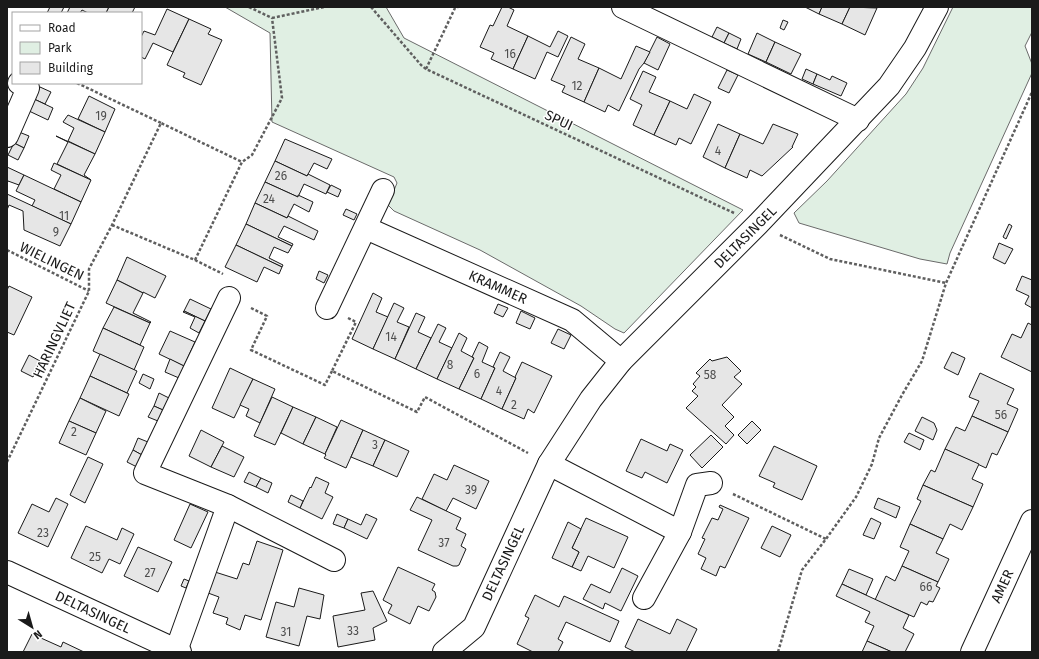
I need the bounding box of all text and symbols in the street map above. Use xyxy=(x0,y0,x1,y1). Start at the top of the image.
legend xyxy=(12,12,142,84)
text: Road xyxy=(48,21,76,35)
text: Park xyxy=(48,41,72,55)
house number: 16 xyxy=(504,47,516,61)
text: Building xyxy=(48,61,94,75)
house number: 12 xyxy=(571,79,583,93)
street label: SPUI xyxy=(542,107,576,134)
house number: 19 xyxy=(95,109,107,123)
house number: 4 xyxy=(715,144,722,158)
house number: 26 xyxy=(275,169,287,183)
house number: 24 xyxy=(263,192,276,206)
street label: DELTASINGEL xyxy=(711,203,780,272)
house number: 11 xyxy=(59,209,69,223)
house number: 9 xyxy=(53,225,59,239)
street label: WIELINGEN xyxy=(17,239,87,284)
street label: KRAMMER xyxy=(466,267,530,308)
street label: HARINGVLIET xyxy=(29,299,80,381)
house number: 14 xyxy=(385,330,397,344)
house number: 8 xyxy=(447,358,454,372)
house number: 6 xyxy=(474,367,480,381)
house number: 58 xyxy=(704,368,717,382)
house number: 4 xyxy=(496,384,503,398)
house number: 2 xyxy=(511,398,517,412)
house number: 56 xyxy=(995,408,1007,422)
house number: 2 xyxy=(71,425,77,439)
house number: 3 xyxy=(372,438,378,452)
house number: 39 xyxy=(465,483,477,497)
street label: DELTASINGEL xyxy=(479,523,528,604)
house number: 23 xyxy=(37,526,49,540)
house number: 37 xyxy=(438,536,450,550)
house number: 25 xyxy=(89,550,101,564)
house number: 27 xyxy=(144,566,156,580)
street label: AMER xyxy=(987,566,1018,606)
house number: 66 xyxy=(920,580,932,594)
street label: DELTASINGEL xyxy=(52,588,133,637)
north arrow xyxy=(12,607,52,647)
house number: 33 xyxy=(347,624,359,638)
house number: 31 xyxy=(281,625,291,639)
text: N xyxy=(31,627,45,642)

